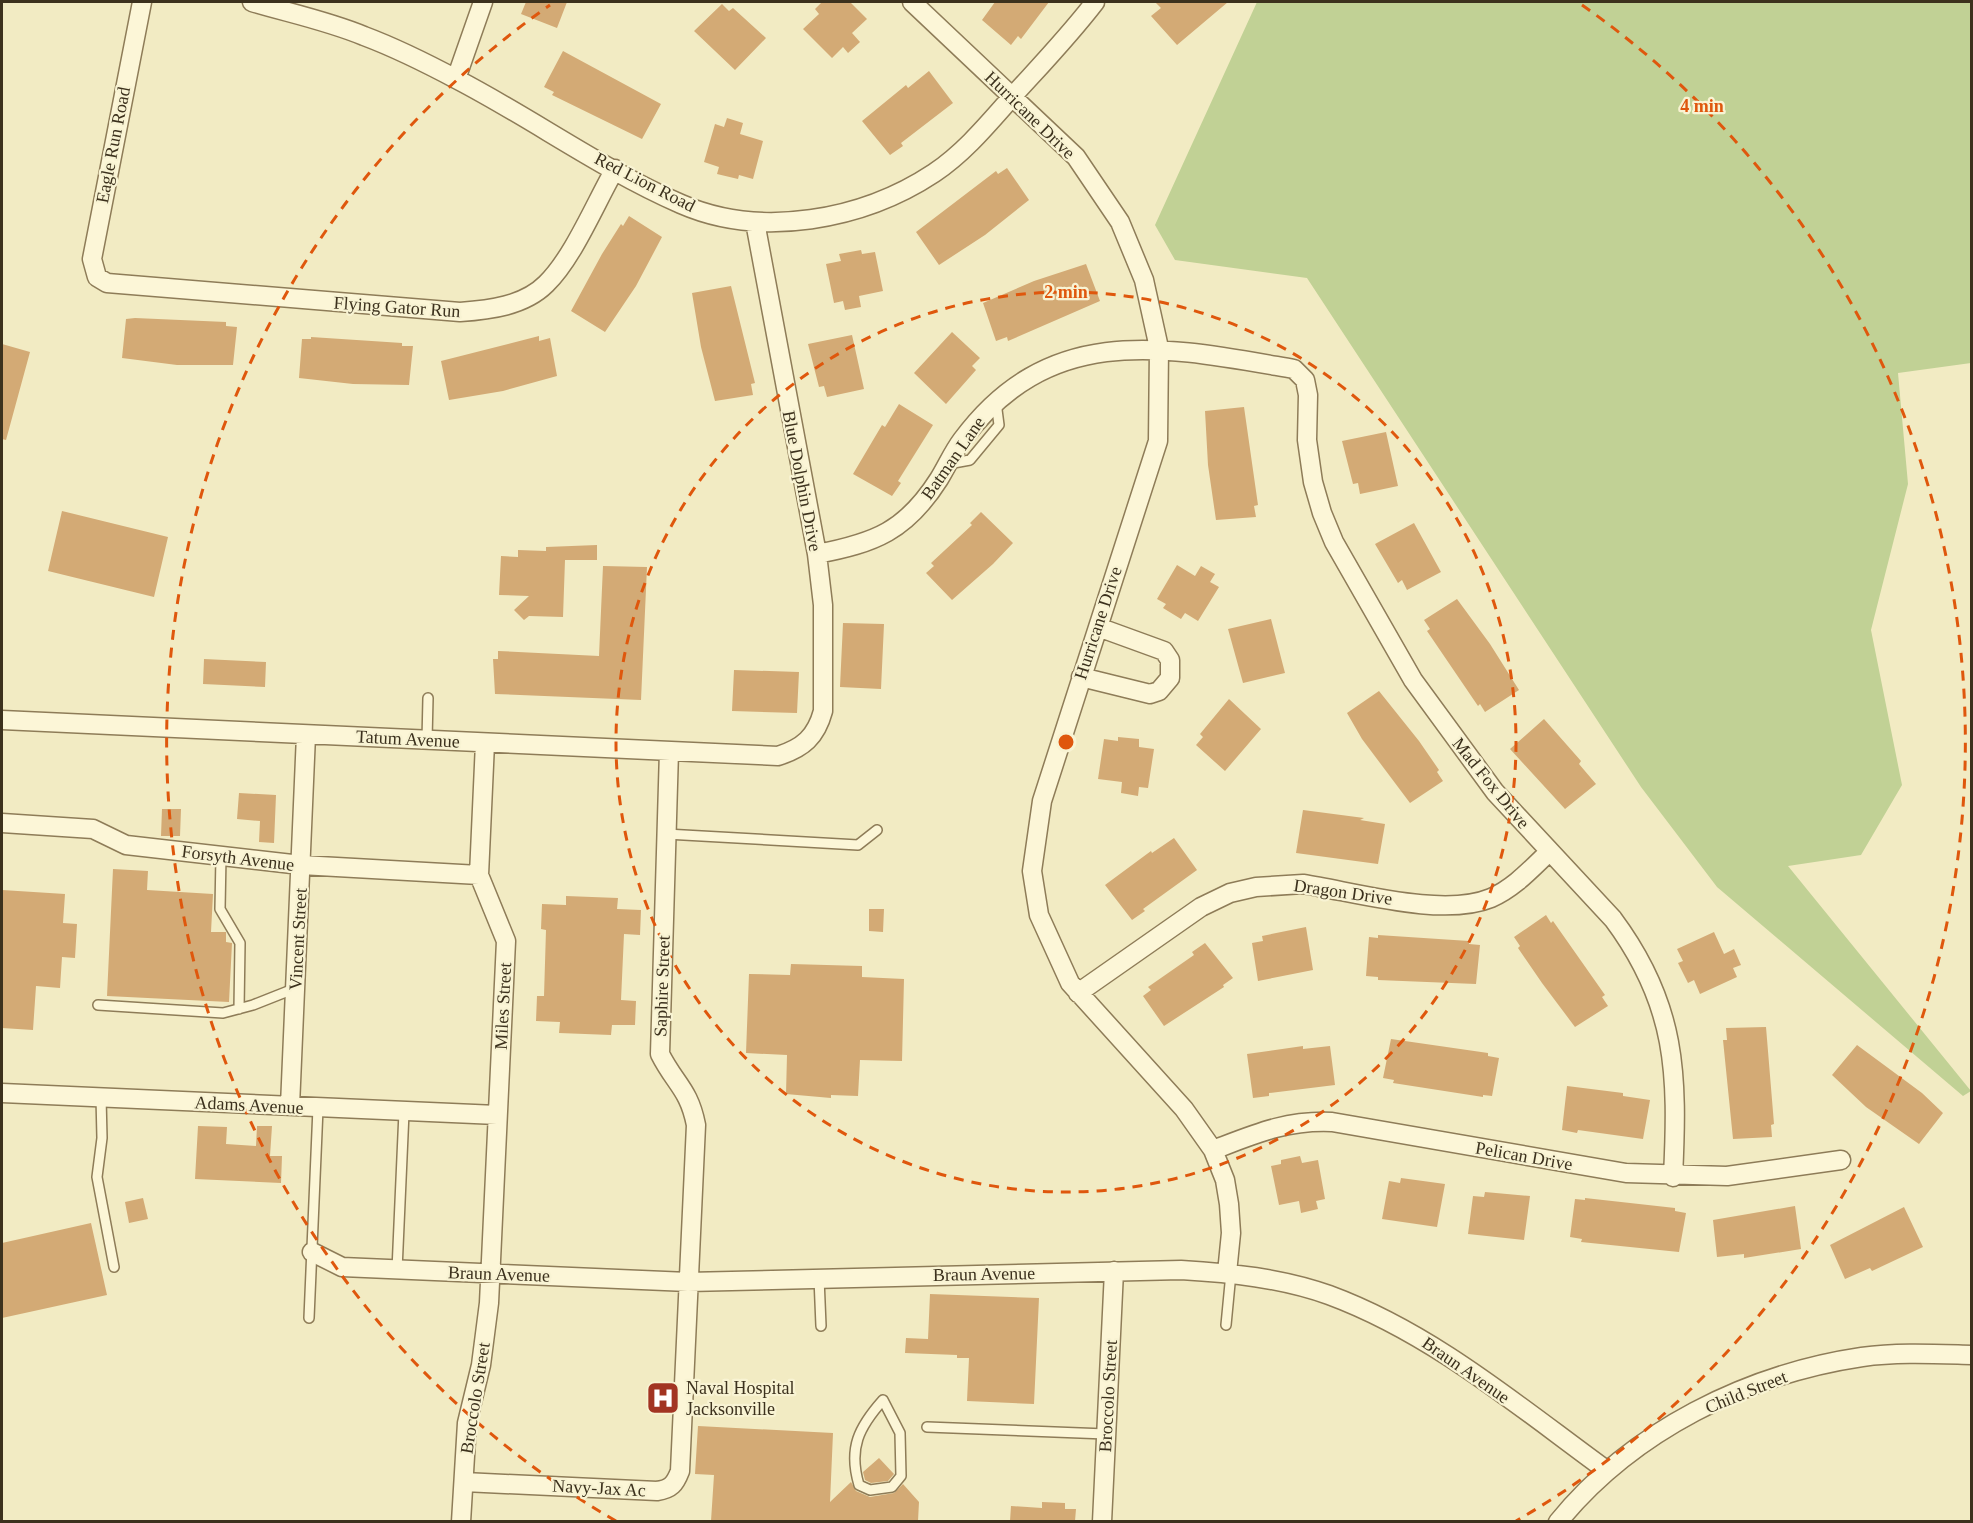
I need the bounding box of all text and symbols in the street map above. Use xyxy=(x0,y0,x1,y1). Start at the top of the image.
street label: Hurricane Drive xyxy=(981,67,1079,163)
street label: Eagle Run Road xyxy=(92,85,134,205)
text: 4 min xyxy=(1680,96,1724,116)
street label: Red Lion Road xyxy=(591,148,699,216)
text: 2 min xyxy=(1044,282,1088,302)
street label: Flying Gator Run xyxy=(333,293,461,321)
street label: Blue Dolphin Drive xyxy=(779,409,825,553)
street label: Batman Lane xyxy=(917,413,989,503)
street label: Hurricane Drive xyxy=(1070,564,1126,682)
street label: Tatum Avenue xyxy=(356,726,460,752)
centre of rings xyxy=(1056,732,1076,752)
street label: Mad Fox Drive xyxy=(1448,734,1534,832)
street label: Forsyth Avenue xyxy=(181,841,295,875)
street label: Dragon Drive xyxy=(1292,875,1394,909)
street label: Vincent Street xyxy=(285,887,311,991)
street label: Saphire Street xyxy=(650,935,674,1037)
street label: Miles Street xyxy=(491,962,515,1050)
street label: Adams Avenue xyxy=(194,1092,304,1118)
street label: Pelican Drive xyxy=(1474,1138,1574,1174)
street label: Braun Avenue xyxy=(448,1262,550,1286)
street label: Braun Avenue xyxy=(933,1263,1035,1285)
street label: Braun Avenue xyxy=(1418,1333,1514,1407)
street label: Broccolo Street xyxy=(1095,1339,1121,1453)
street label: Broccolo Street xyxy=(456,1341,494,1455)
street label: Child Street xyxy=(1702,1367,1790,1417)
place label: Naval Hospital Jacksonville xyxy=(686,1378,794,1419)
hospital icon: Naval Hospital Jacksonville xyxy=(645,1380,681,1416)
street label: Navy-Jax Ac xyxy=(552,1476,646,1500)

